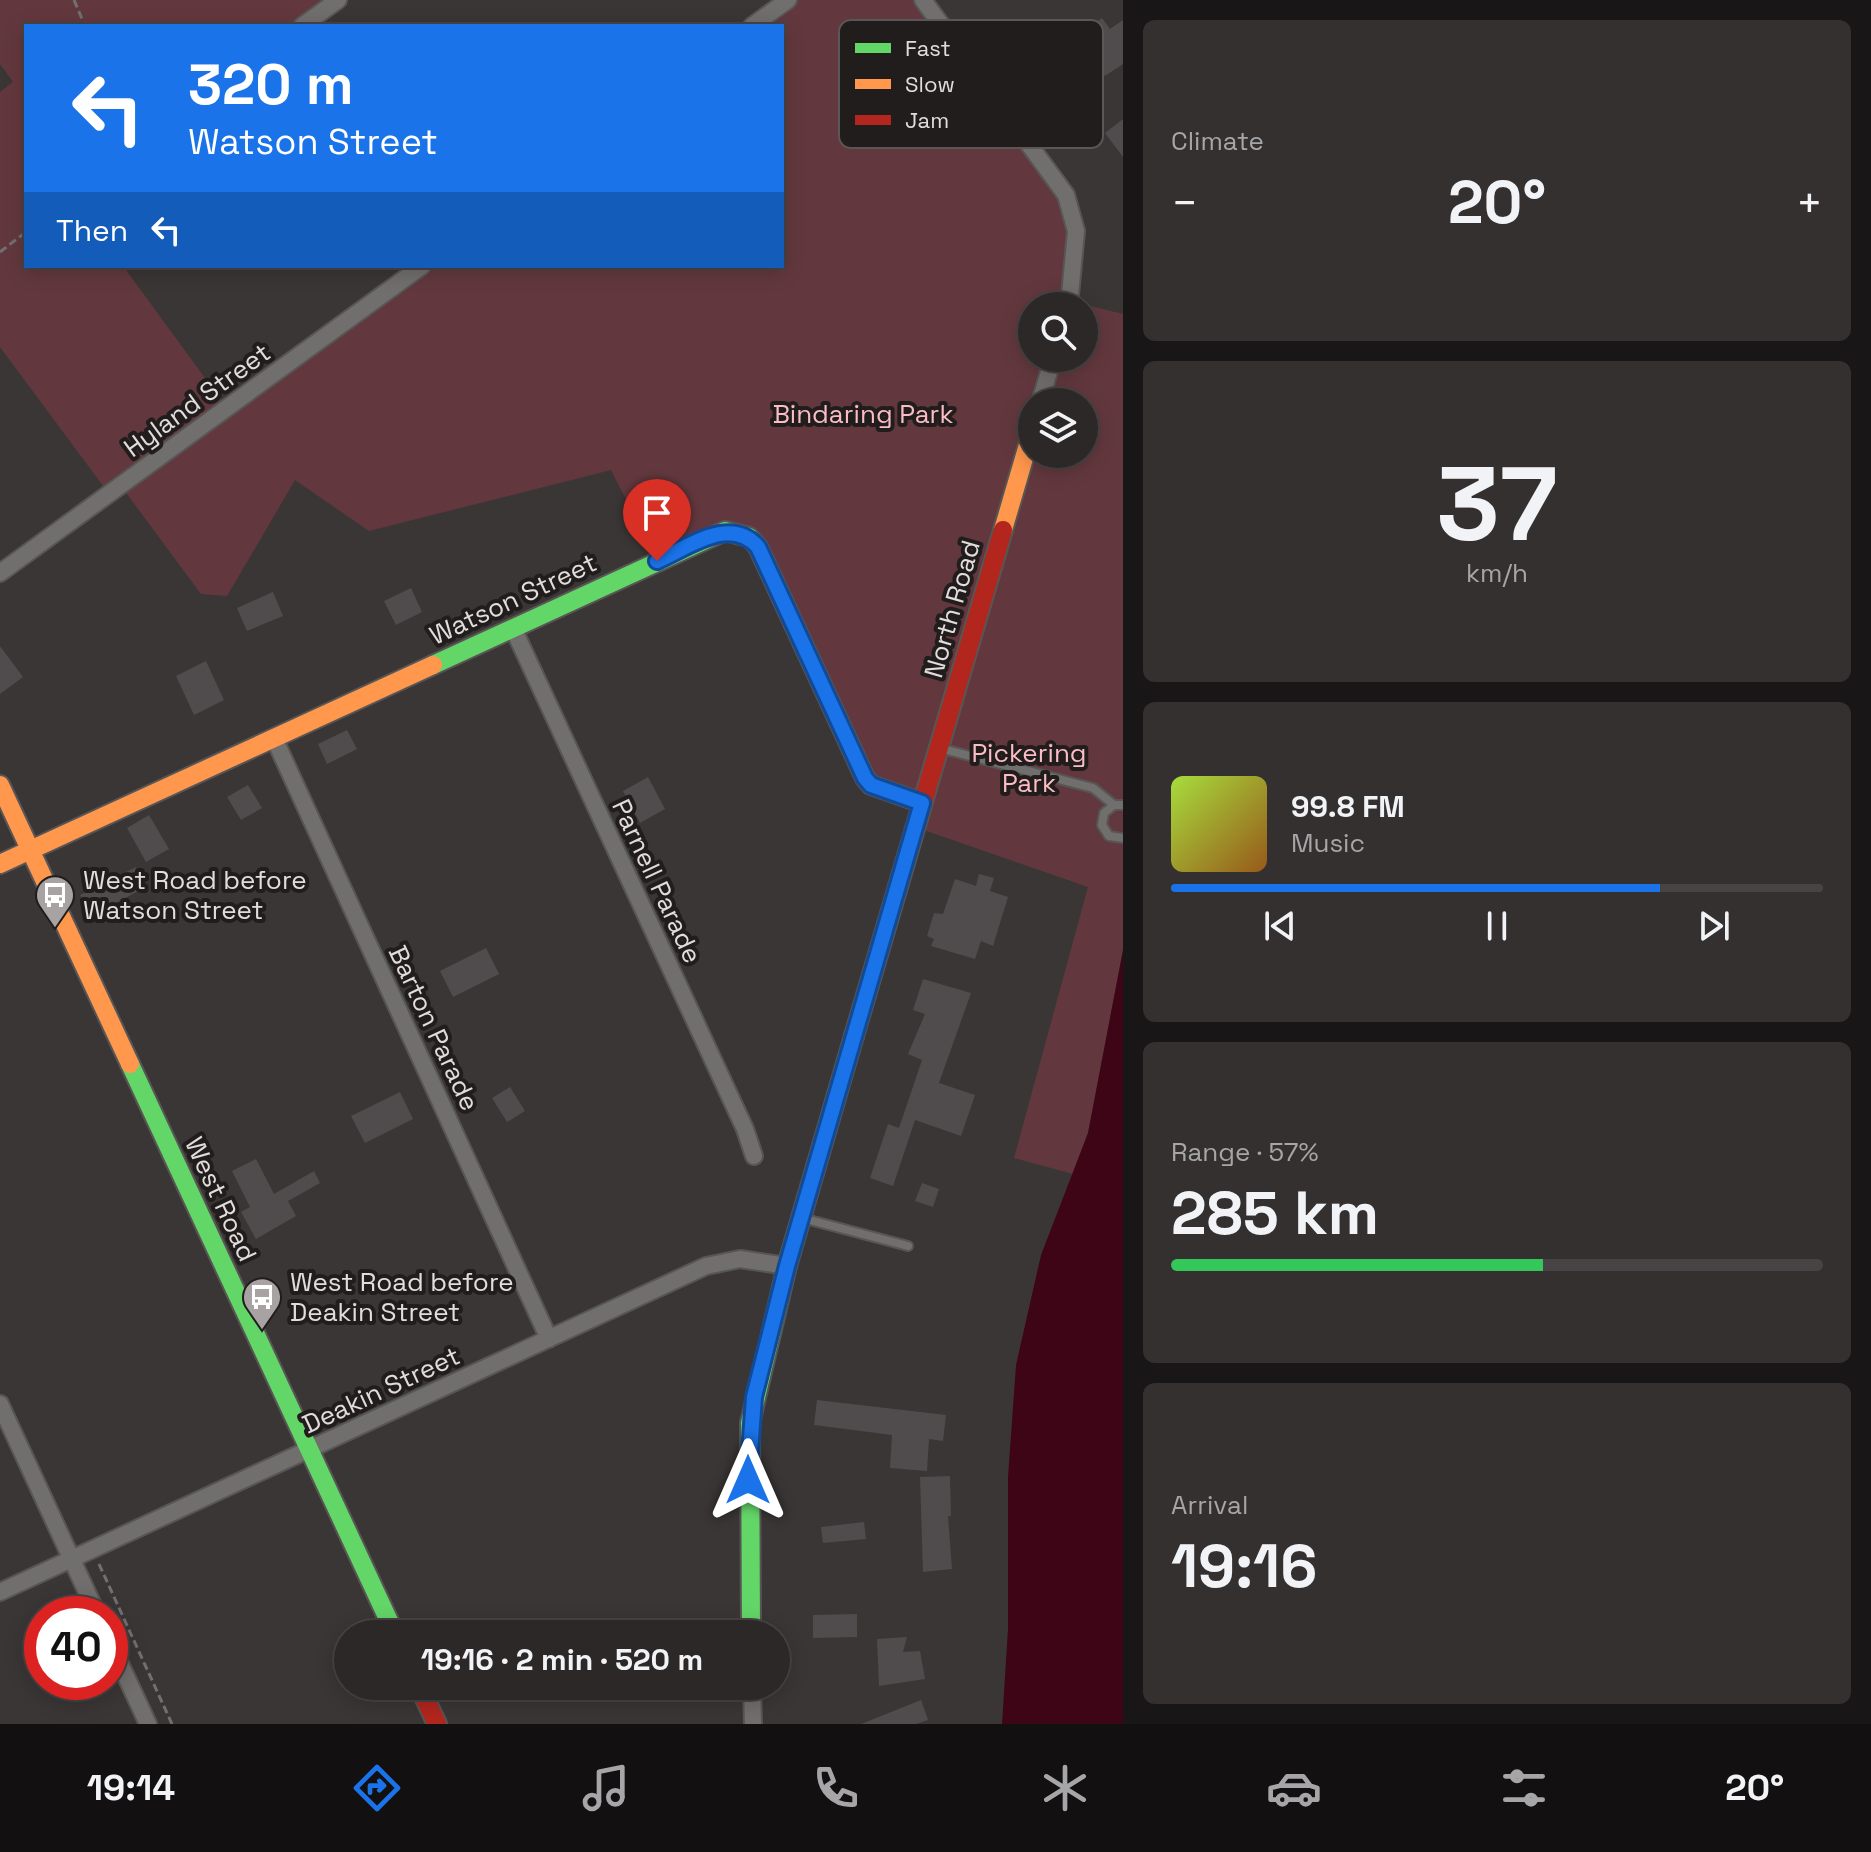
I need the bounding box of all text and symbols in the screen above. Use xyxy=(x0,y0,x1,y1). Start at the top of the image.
legend xyxy=(839,20,1103,148)
text: Fast xyxy=(905,34,951,62)
text: 320 m xyxy=(188,49,354,120)
icon: left xyxy=(56,56,160,160)
text: Slow xyxy=(905,70,955,98)
text: Jam xyxy=(905,106,949,134)
text: Watson Street xyxy=(188,119,438,165)
text: Climate xyxy=(1171,124,1264,158)
text: 20° xyxy=(1448,164,1546,241)
text: − xyxy=(1171,175,1198,231)
text: + xyxy=(1796,175,1823,231)
icon: left xyxy=(144,208,188,252)
text: Then xyxy=(56,211,128,250)
map controls xyxy=(1018,292,1098,468)
button: search xyxy=(1018,292,1098,372)
street label: Hyland Street xyxy=(117,335,277,465)
button: layers xyxy=(1018,388,1098,468)
park label: Bindaring Park xyxy=(773,397,953,431)
text: 37 xyxy=(1437,438,1557,570)
pin xyxy=(623,479,691,561)
icon: arrive xyxy=(635,491,679,535)
street label: North Road xyxy=(916,536,988,682)
street label: Watson Street xyxy=(424,545,602,653)
text: km/h xyxy=(1466,556,1528,590)
park label: Pickering Park xyxy=(971,736,1087,800)
text: 99.8 FM xyxy=(1291,787,1405,826)
street label: Parnell Parade xyxy=(604,794,710,968)
text: Music xyxy=(1291,826,1365,860)
place label: West Road before Watson Street xyxy=(83,863,307,927)
bus stop icon: West Road before Watson Street xyxy=(34,874,76,929)
icon: previous xyxy=(1258,904,1302,948)
icon: pause xyxy=(1475,904,1519,948)
icon: next xyxy=(1692,904,1736,948)
street label: Barton Parade xyxy=(381,940,487,1116)
street label: West Road xyxy=(177,1131,265,1267)
text: Range · 57% xyxy=(1171,1135,1319,1169)
text: 285 km xyxy=(1171,1175,1379,1252)
place label: West Road before Deakin Street xyxy=(290,1265,514,1329)
bus stop icon: West Road before Deakin Street xyxy=(241,1276,283,1331)
street label: Deakin Street xyxy=(297,1339,465,1441)
position arrow xyxy=(706,1438,790,1522)
text: Arrival xyxy=(1171,1488,1248,1522)
text: 19:16 xyxy=(1171,1528,1317,1605)
speed limit sign: 40 xyxy=(24,1596,128,1700)
text: 19:16 · 2 min · 520 m xyxy=(421,1640,703,1679)
icon: directions xyxy=(349,1760,405,1816)
icon: music xyxy=(578,1760,634,1816)
icon: phone xyxy=(808,1760,864,1816)
icon: climate xyxy=(1037,1760,1093,1816)
icon: car xyxy=(1266,1760,1322,1816)
icon: filters xyxy=(1496,1760,1552,1816)
text: 19:14 xyxy=(87,1765,175,1811)
text: 20° xyxy=(1725,1765,1784,1811)

